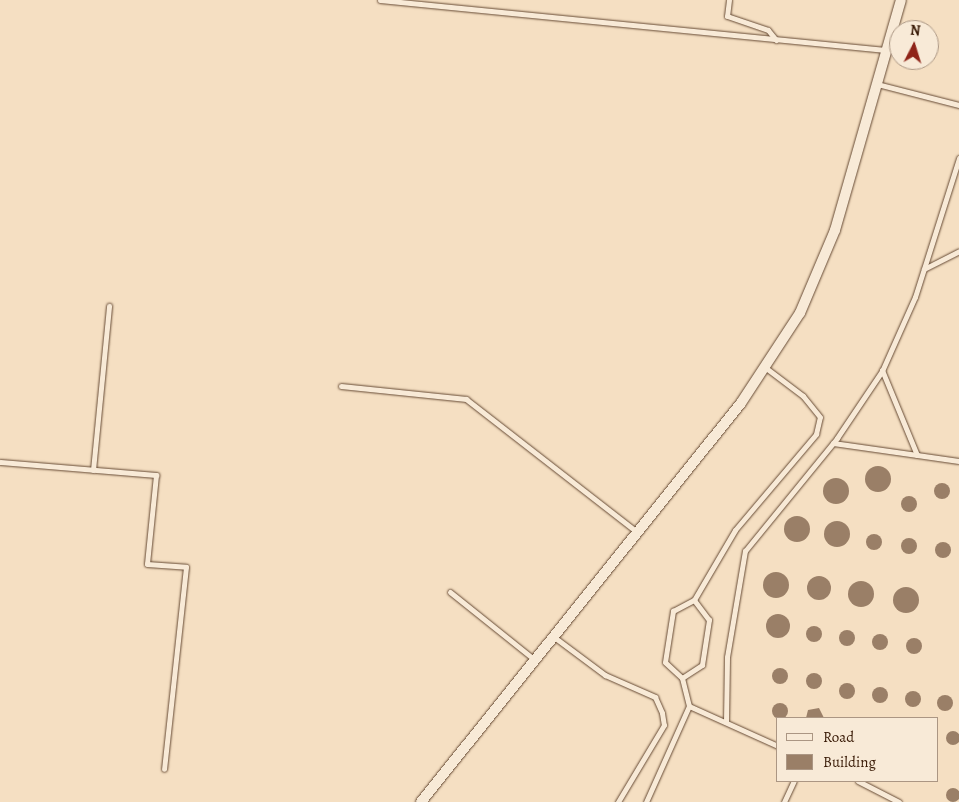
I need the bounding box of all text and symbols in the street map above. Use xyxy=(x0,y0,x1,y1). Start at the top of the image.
north arrow xyxy=(889,20,939,70)
text: N xyxy=(909,21,921,40)
legend xyxy=(776,717,939,782)
text: Road xyxy=(823,727,854,747)
text: Building xyxy=(823,752,876,772)

